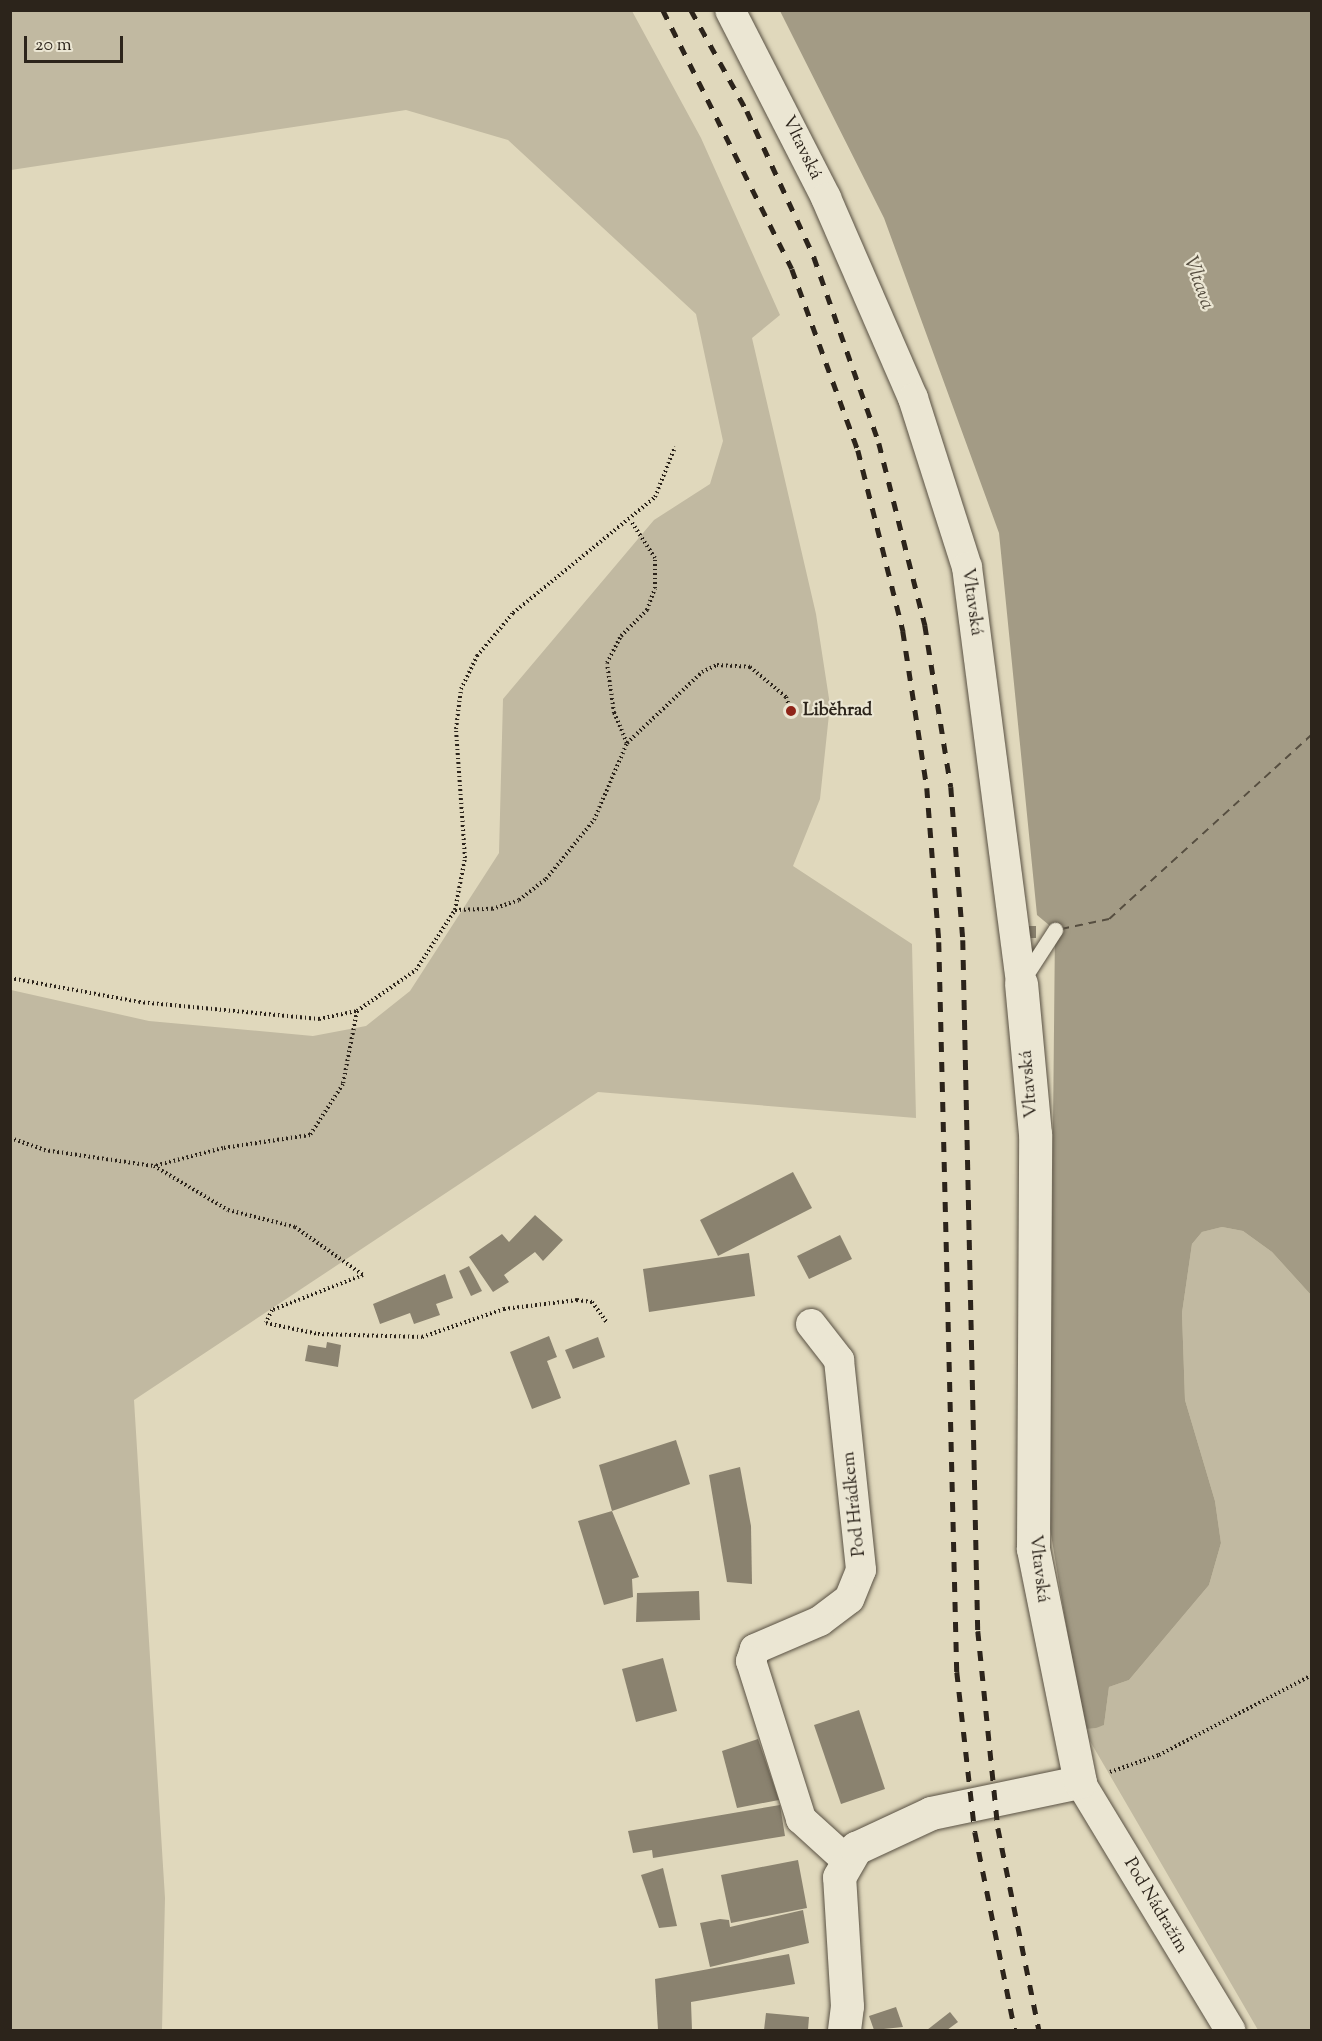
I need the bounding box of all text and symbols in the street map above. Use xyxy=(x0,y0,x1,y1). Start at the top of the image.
scale bar xyxy=(27,24,126,62)
text: 20 m xyxy=(35,33,72,59)
street label: Vltavská xyxy=(776,113,826,183)
water label: Vltava xyxy=(1177,253,1219,313)
street label: Vltavská xyxy=(956,567,986,637)
place label: Liběhrad xyxy=(803,700,872,722)
marker: Liběhrad xyxy=(784,704,798,718)
street label: Vltavská xyxy=(1016,1049,1044,1119)
street label: Pod Hrádkem xyxy=(839,1450,871,1558)
street label: Vltavská xyxy=(1023,1534,1053,1604)
street label: Pod Nádražím xyxy=(1118,1854,1192,1958)

